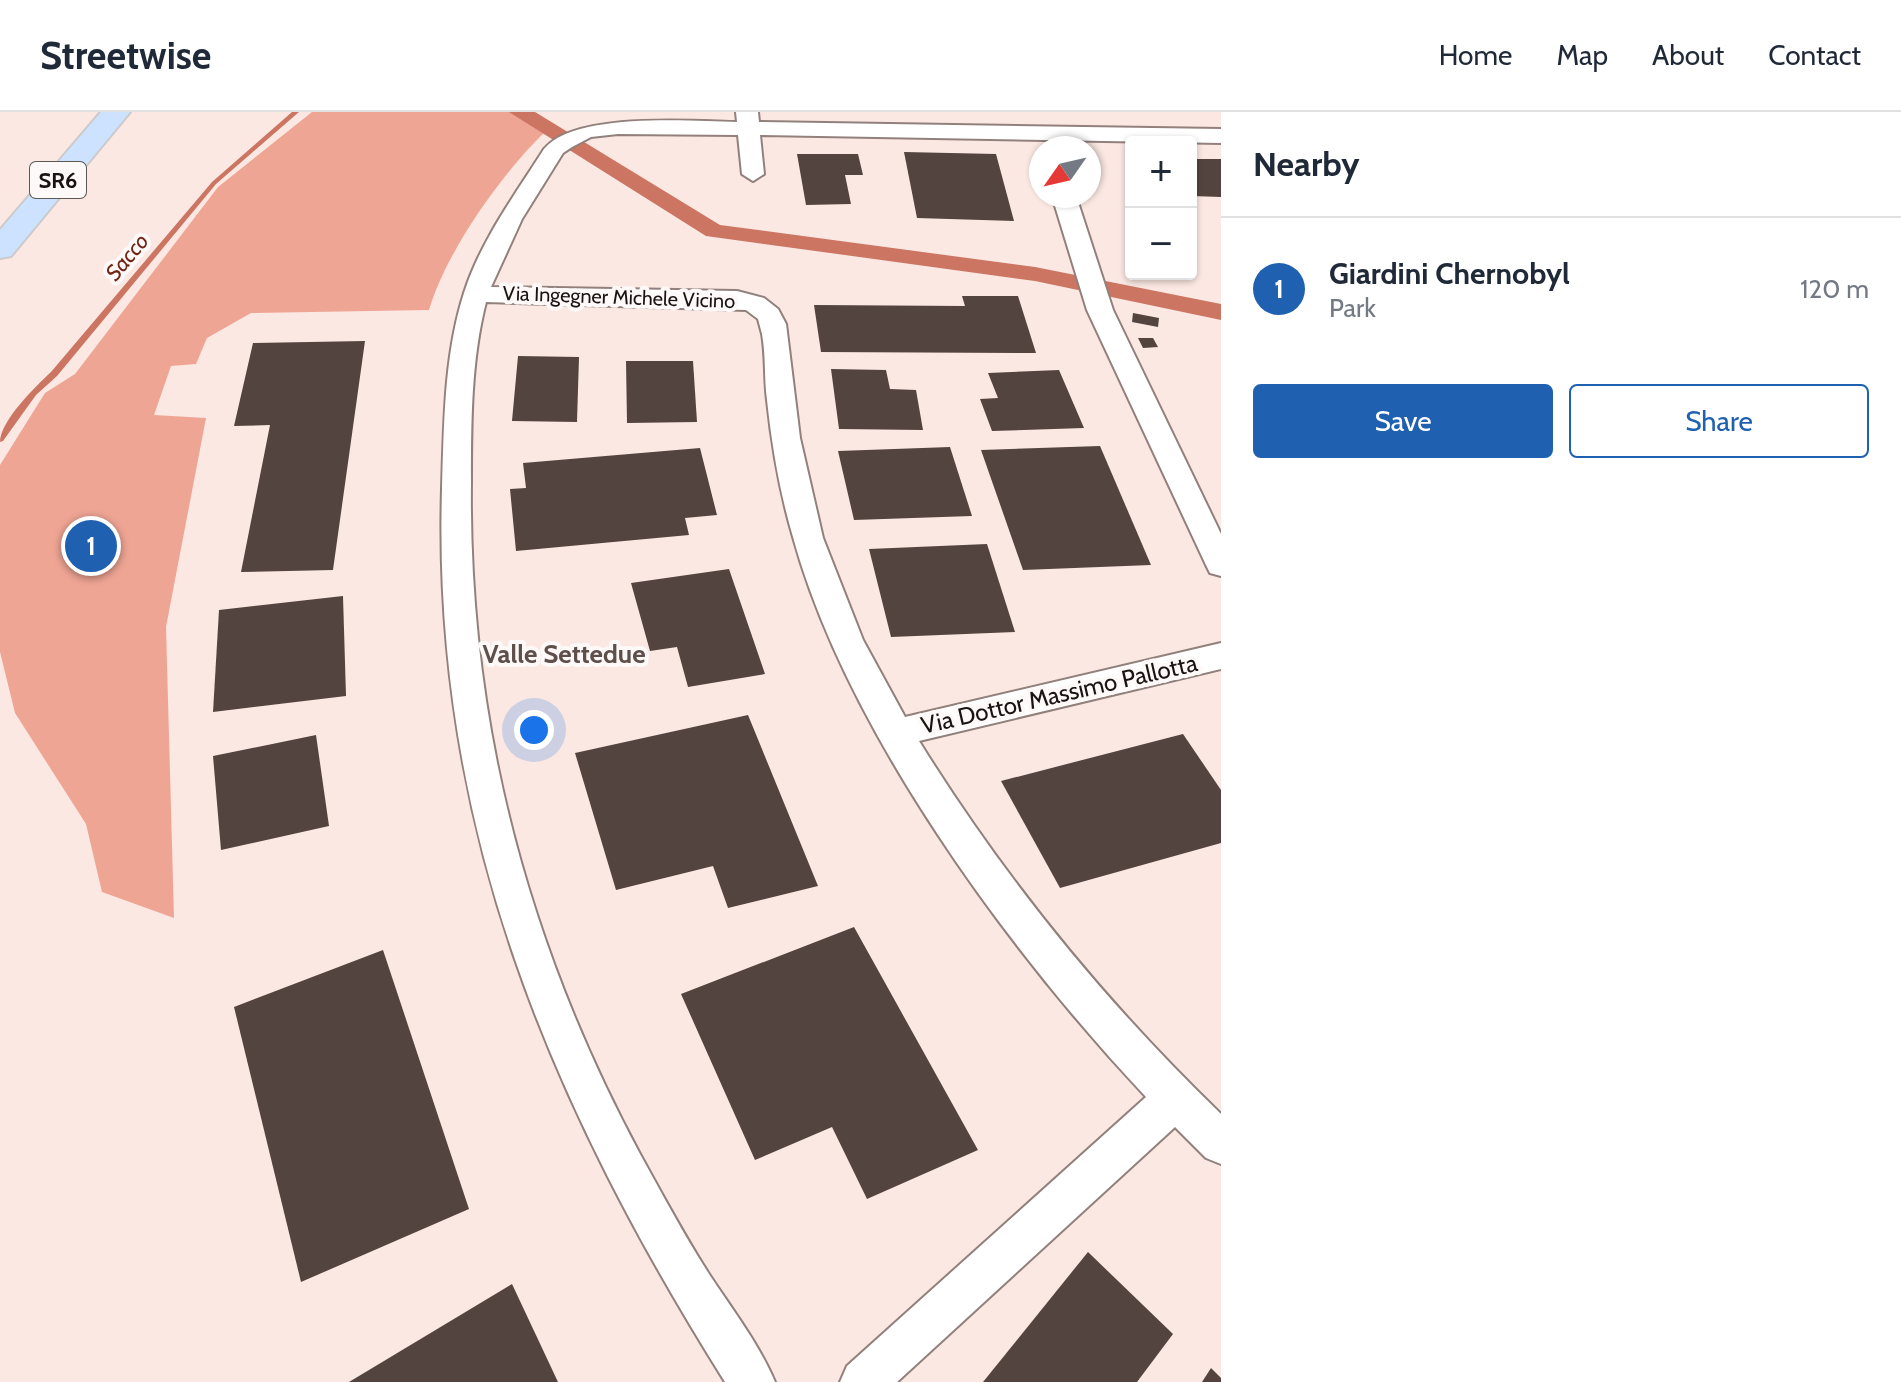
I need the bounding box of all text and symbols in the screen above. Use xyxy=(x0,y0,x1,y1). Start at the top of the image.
text: Streetwise xyxy=(40,32,211,79)
text: Home xyxy=(1439,38,1512,72)
text: Map xyxy=(1556,38,1608,72)
text: About xyxy=(1652,38,1724,72)
text: Contact xyxy=(1768,38,1861,72)
north arrow xyxy=(1029,136,1101,208)
map controls xyxy=(1125,136,1197,280)
button: + xyxy=(1125,136,1197,208)
text: Nearby xyxy=(1253,143,1360,185)
road number: SR6 xyxy=(30,162,86,198)
button: − xyxy=(1125,208,1197,280)
water label: Sacco xyxy=(100,228,154,286)
text: Giardini Chernobyl xyxy=(1329,255,1570,292)
text: 1 xyxy=(1274,273,1284,305)
text: 120 m xyxy=(1800,273,1869,305)
street label: Via Ingegner Michele Vicino xyxy=(502,281,736,313)
text: Park xyxy=(1329,292,1376,324)
button: Save xyxy=(1253,384,1553,458)
button: Share xyxy=(1569,384,1869,458)
pin: 1 xyxy=(65,516,117,576)
district label: Valle Settedue xyxy=(482,638,646,670)
street label: Via Dottor Massimo Pallotta xyxy=(918,648,1200,740)
your location xyxy=(514,710,554,750)

